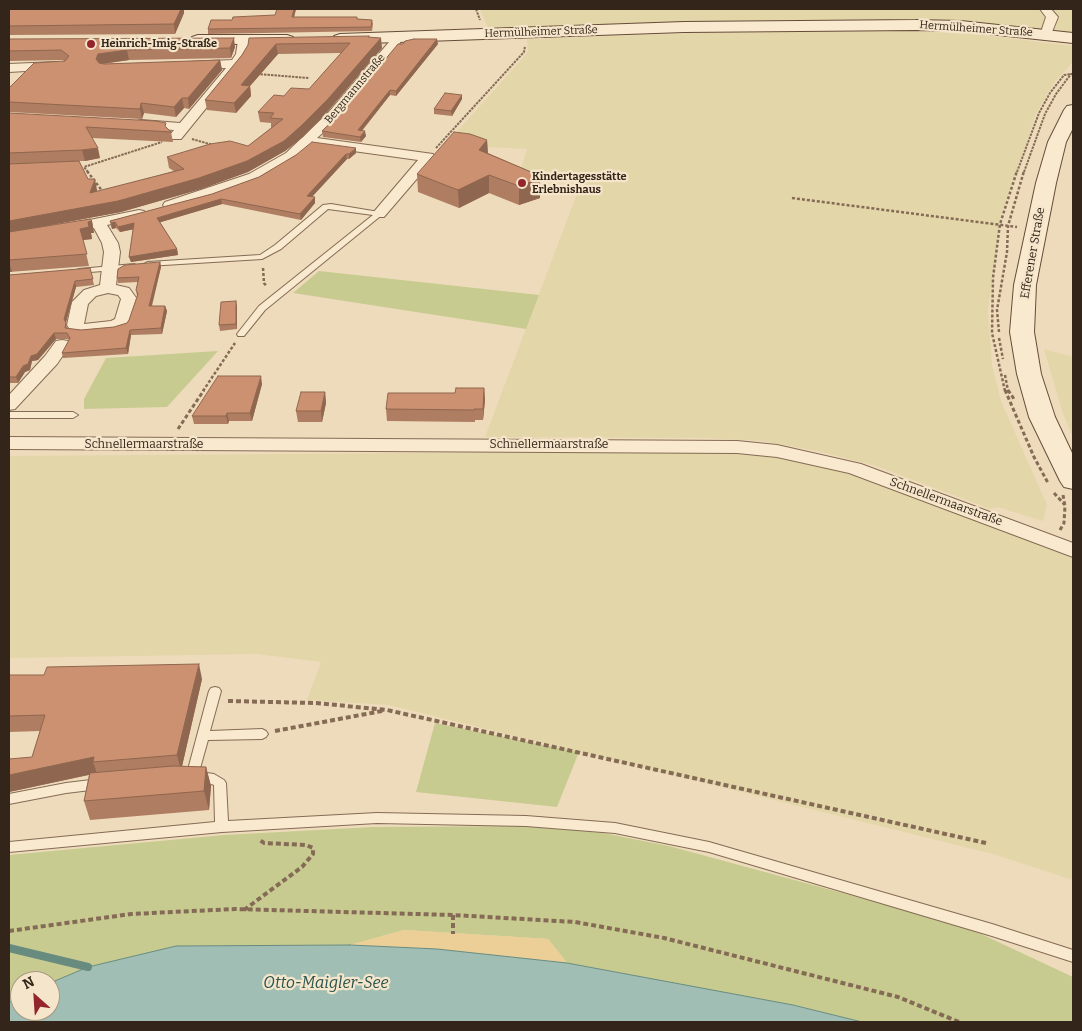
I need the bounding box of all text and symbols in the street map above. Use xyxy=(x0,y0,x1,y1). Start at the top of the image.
street label: Hermülheimer Straße xyxy=(919,18,1033,40)
street label: Hermülheimer Straße xyxy=(484,23,598,41)
place label: Heinrich-Imig-Straße xyxy=(101,37,217,51)
marker: Heinrich-Imig-Straße xyxy=(85,38,97,50)
street label: Bergmannstraße xyxy=(322,51,388,127)
place label: Kindertagesstätte Erlebnishaus xyxy=(532,170,627,196)
marker: Kindertagesstätte Erlebnishaus xyxy=(516,177,528,189)
street label: Efferener Straße xyxy=(1018,206,1048,300)
street label: Schnellermaarstraße xyxy=(85,438,203,452)
street label: Schnellermaarstraße xyxy=(490,438,608,452)
street label: Schnellermaarstraße xyxy=(888,475,1004,529)
north arrow xyxy=(10,971,60,1021)
text: N xyxy=(20,973,37,993)
water label: Otto-Maigler-See xyxy=(263,974,389,994)

